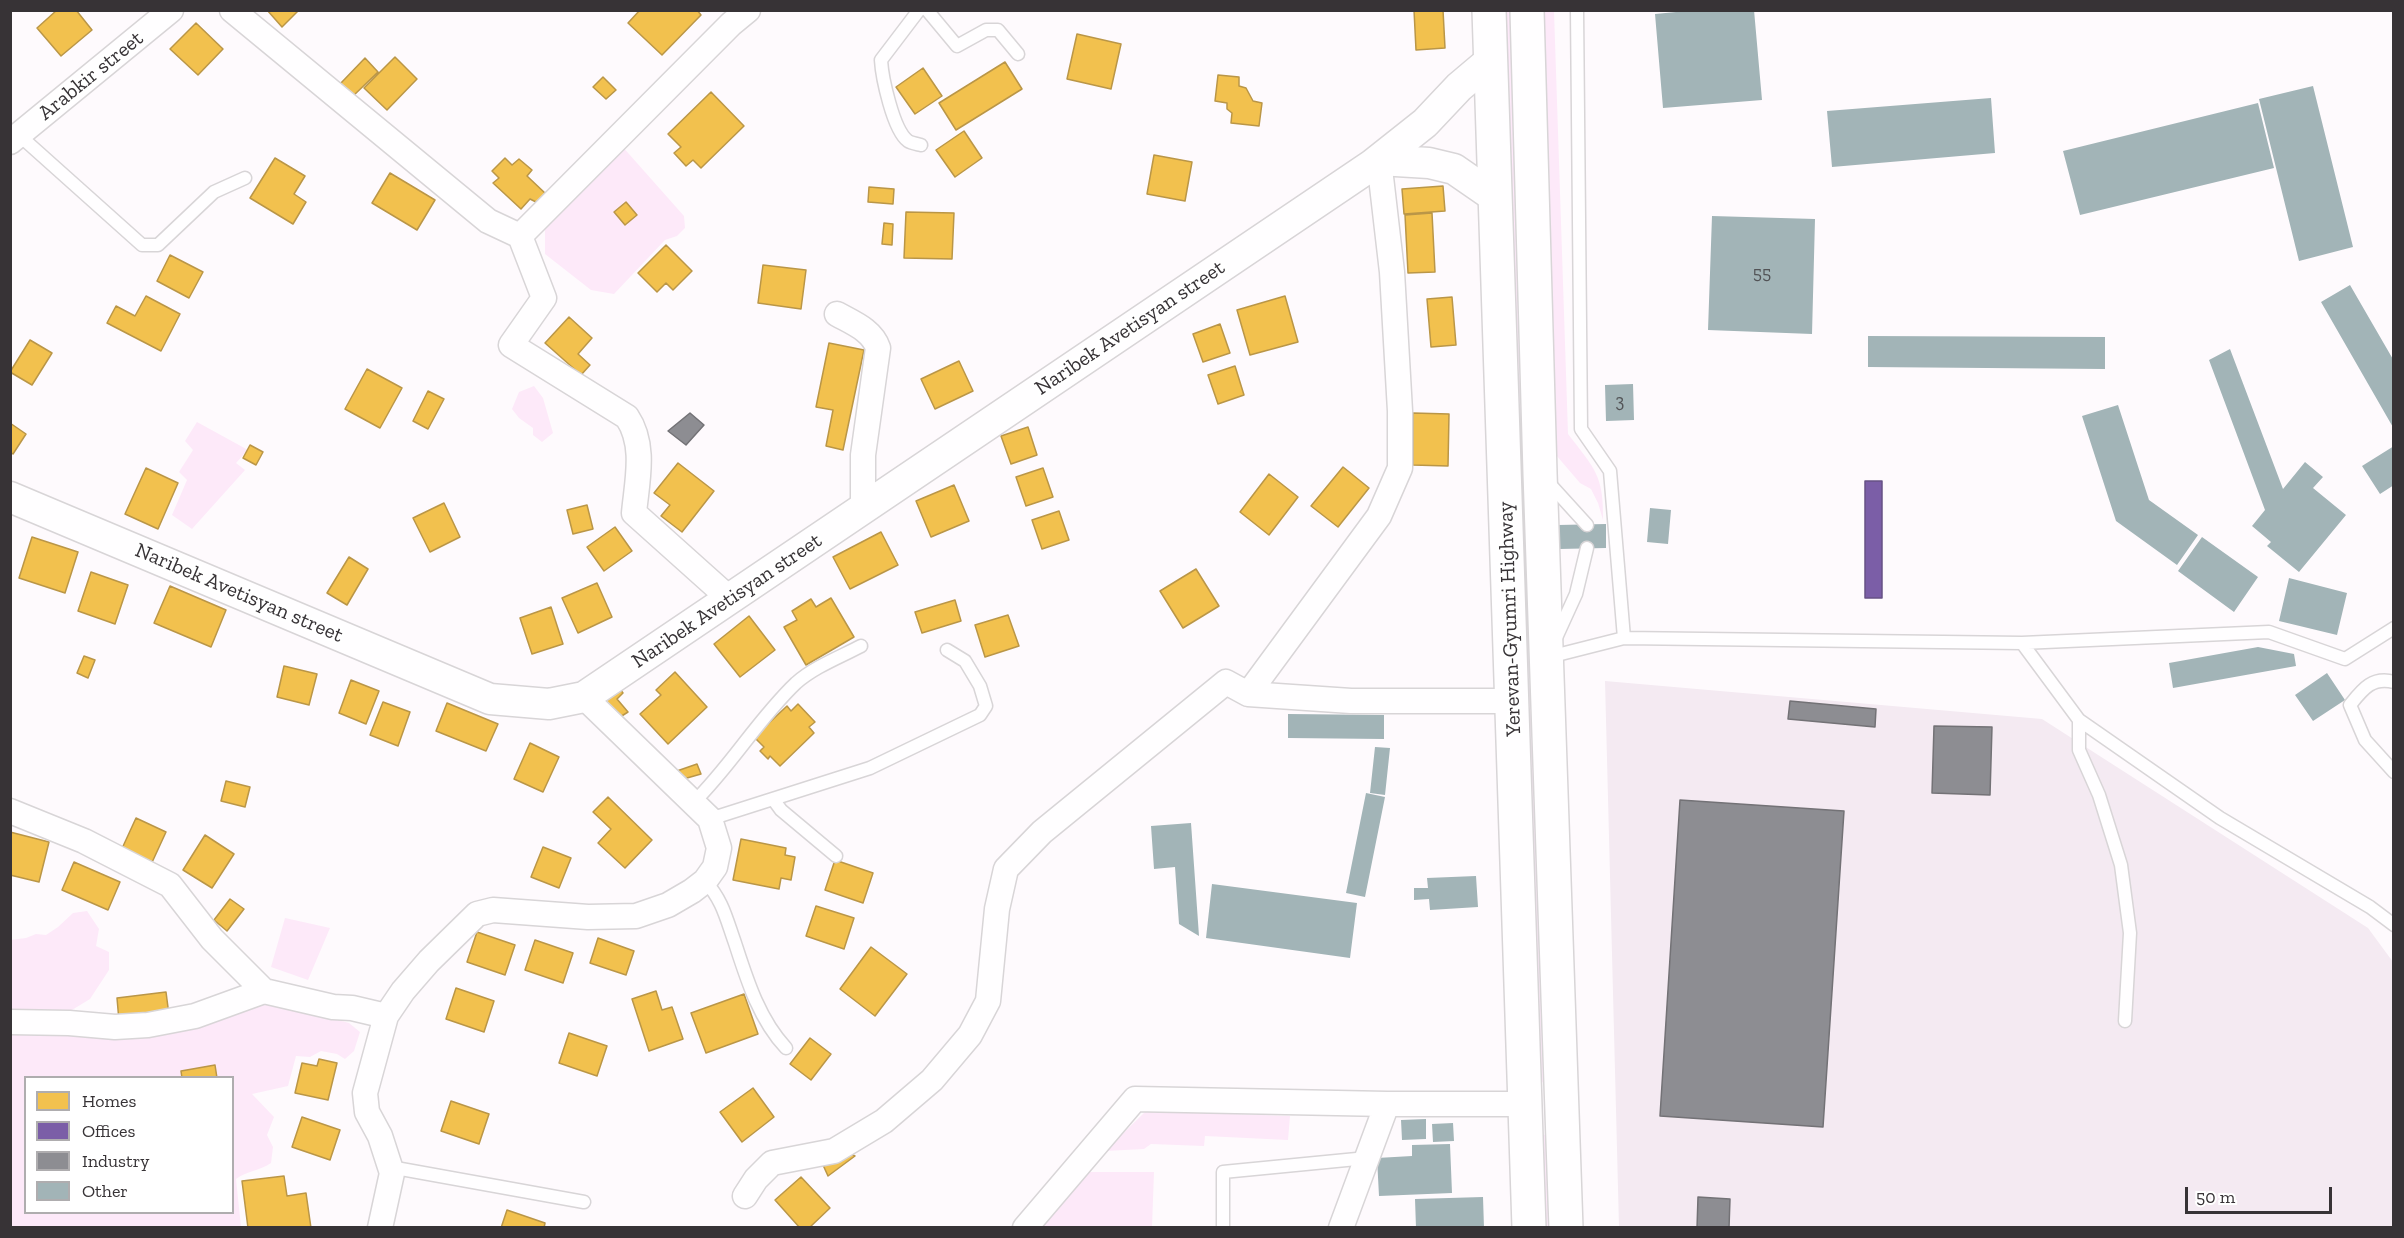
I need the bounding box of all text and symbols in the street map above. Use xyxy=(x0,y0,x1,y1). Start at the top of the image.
street label: Arabkir street xyxy=(34,26,148,126)
street label: Naribek Avetisyan street xyxy=(1030,255,1230,401)
house number: 55 xyxy=(1753,263,1771,285)
house number: 3 xyxy=(1616,391,1624,413)
street label: Yerevan-Gyumri Highway xyxy=(1493,501,1527,737)
street label: Naribek Avetisyan street xyxy=(627,528,827,674)
street label: Naribek Avetisyan street xyxy=(131,538,347,648)
legend xyxy=(24,1076,234,1214)
text: Homes xyxy=(82,1090,136,1112)
text: Offices xyxy=(82,1120,135,1142)
text: Industry xyxy=(82,1150,149,1172)
scale bar xyxy=(2188,1175,2335,1213)
text: Other xyxy=(82,1180,128,1202)
text: 50 m xyxy=(2196,1186,2235,1208)

